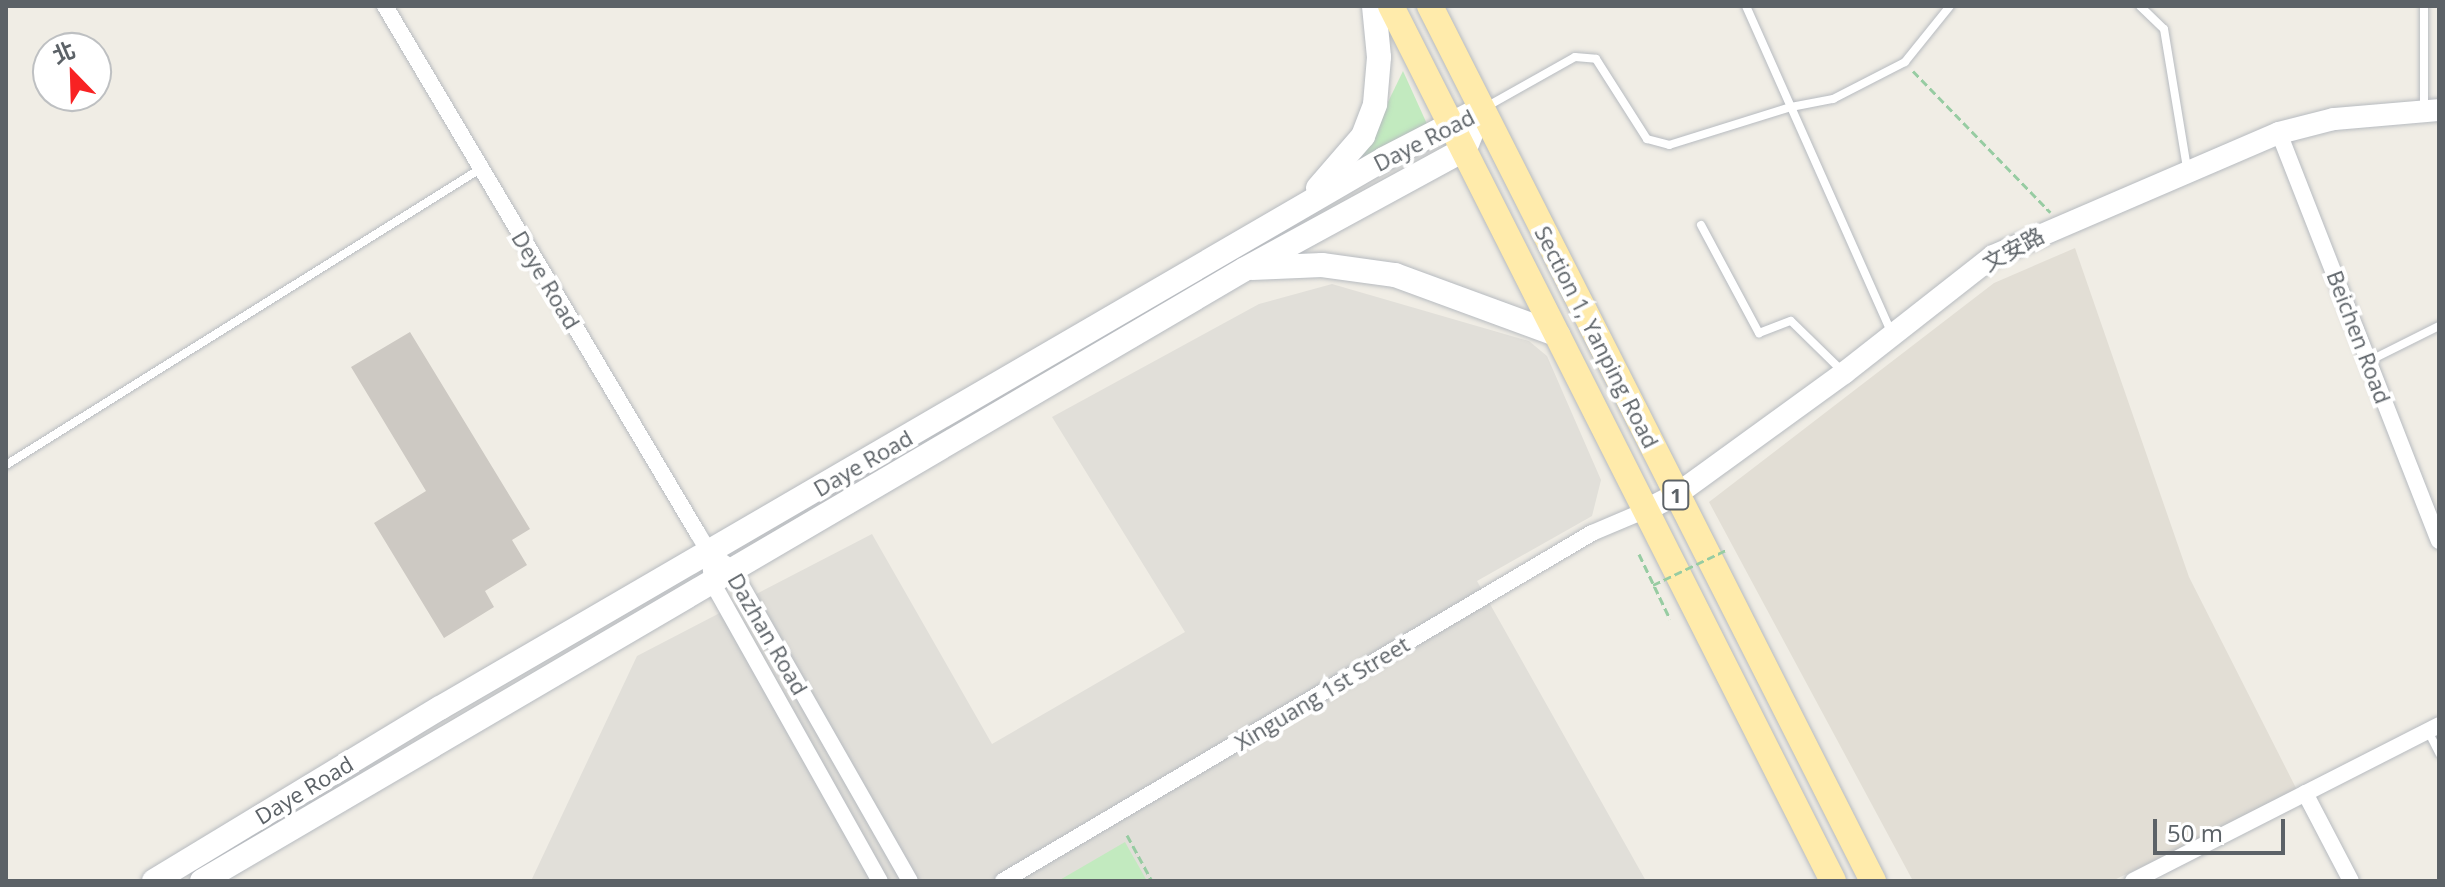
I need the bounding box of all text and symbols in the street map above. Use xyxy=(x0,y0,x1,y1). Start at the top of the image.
north arrow xyxy=(32,32,112,112)
text: 北 xyxy=(47,34,79,70)
street label: Daye Road xyxy=(1369,103,1479,177)
street label: 文安路 xyxy=(1978,221,2048,277)
street label: Section 1, Yanping Road xyxy=(1530,222,1664,452)
street label: Deye Road xyxy=(506,226,586,334)
street label: Beichen Road xyxy=(2322,267,2396,407)
street label: Daye Road xyxy=(809,424,917,502)
road number: 1 xyxy=(1662,479,1690,511)
street label: Dazhan Road xyxy=(723,569,813,699)
street label: Xinguang 1st Street xyxy=(1230,631,1414,755)
street label: Daye Road xyxy=(250,750,358,830)
scale bar xyxy=(2157,803,2289,853)
text: 50 m xyxy=(2167,816,2223,849)

